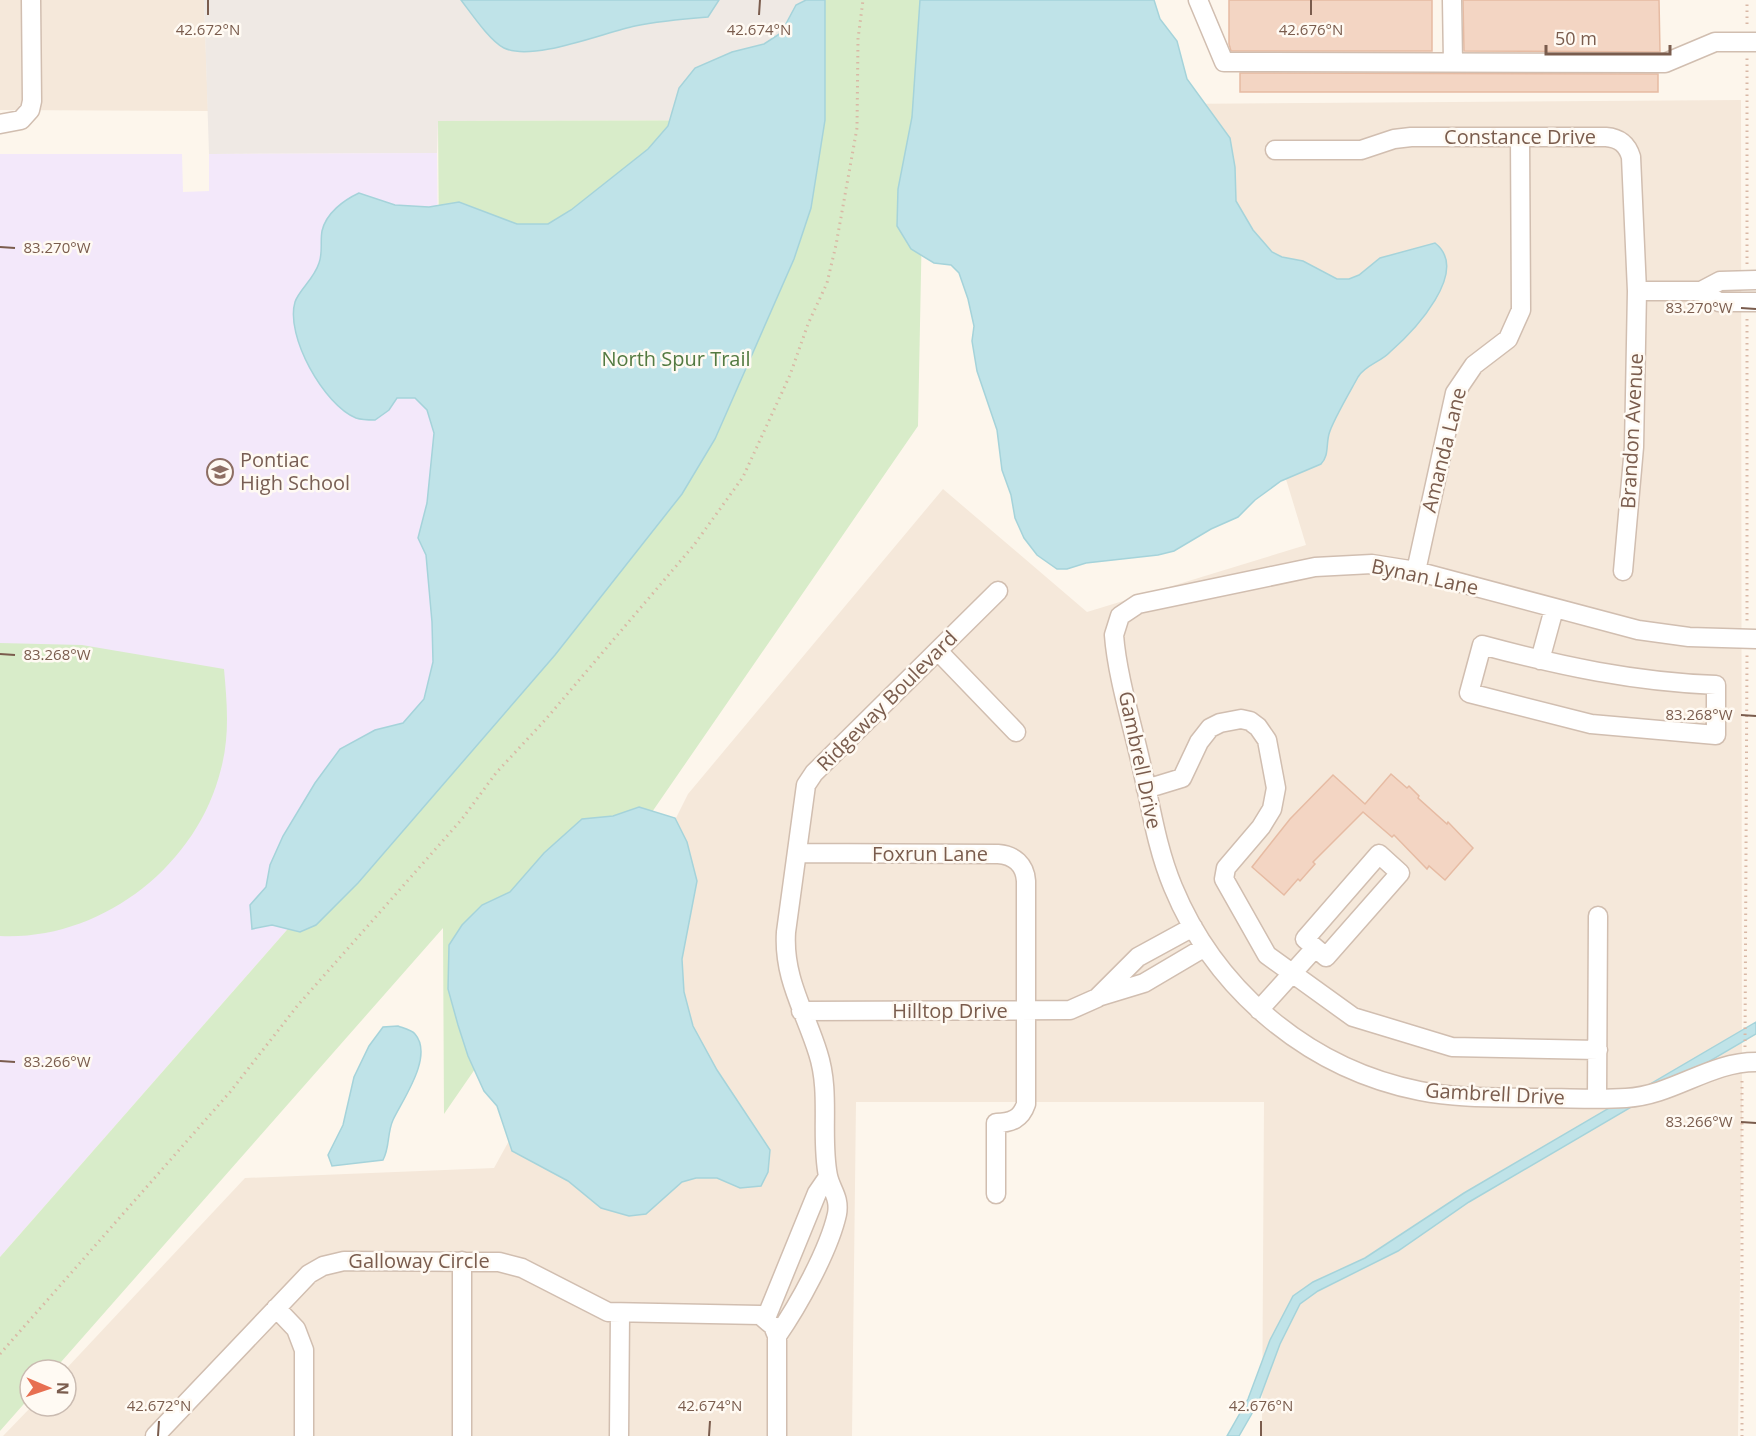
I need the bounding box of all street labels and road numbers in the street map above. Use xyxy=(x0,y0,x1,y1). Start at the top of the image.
street label: Constance Drive xyxy=(1444,123,1596,150)
street label: Brandon Avenue xyxy=(1614,352,1649,509)
street label: Amanda Lane xyxy=(1415,384,1472,515)
street label: Bynan Lane xyxy=(1369,552,1481,601)
street label: Ridgeway Boulevard xyxy=(810,624,963,777)
street label: Gambrell Drive xyxy=(1113,689,1168,831)
street label: Foxrun Lane xyxy=(872,840,988,867)
street label: Hilltop Drive xyxy=(892,997,1008,1024)
street label: Gambrell Drive xyxy=(1424,1076,1566,1111)
street label: Galloway Circle xyxy=(348,1247,490,1274)

